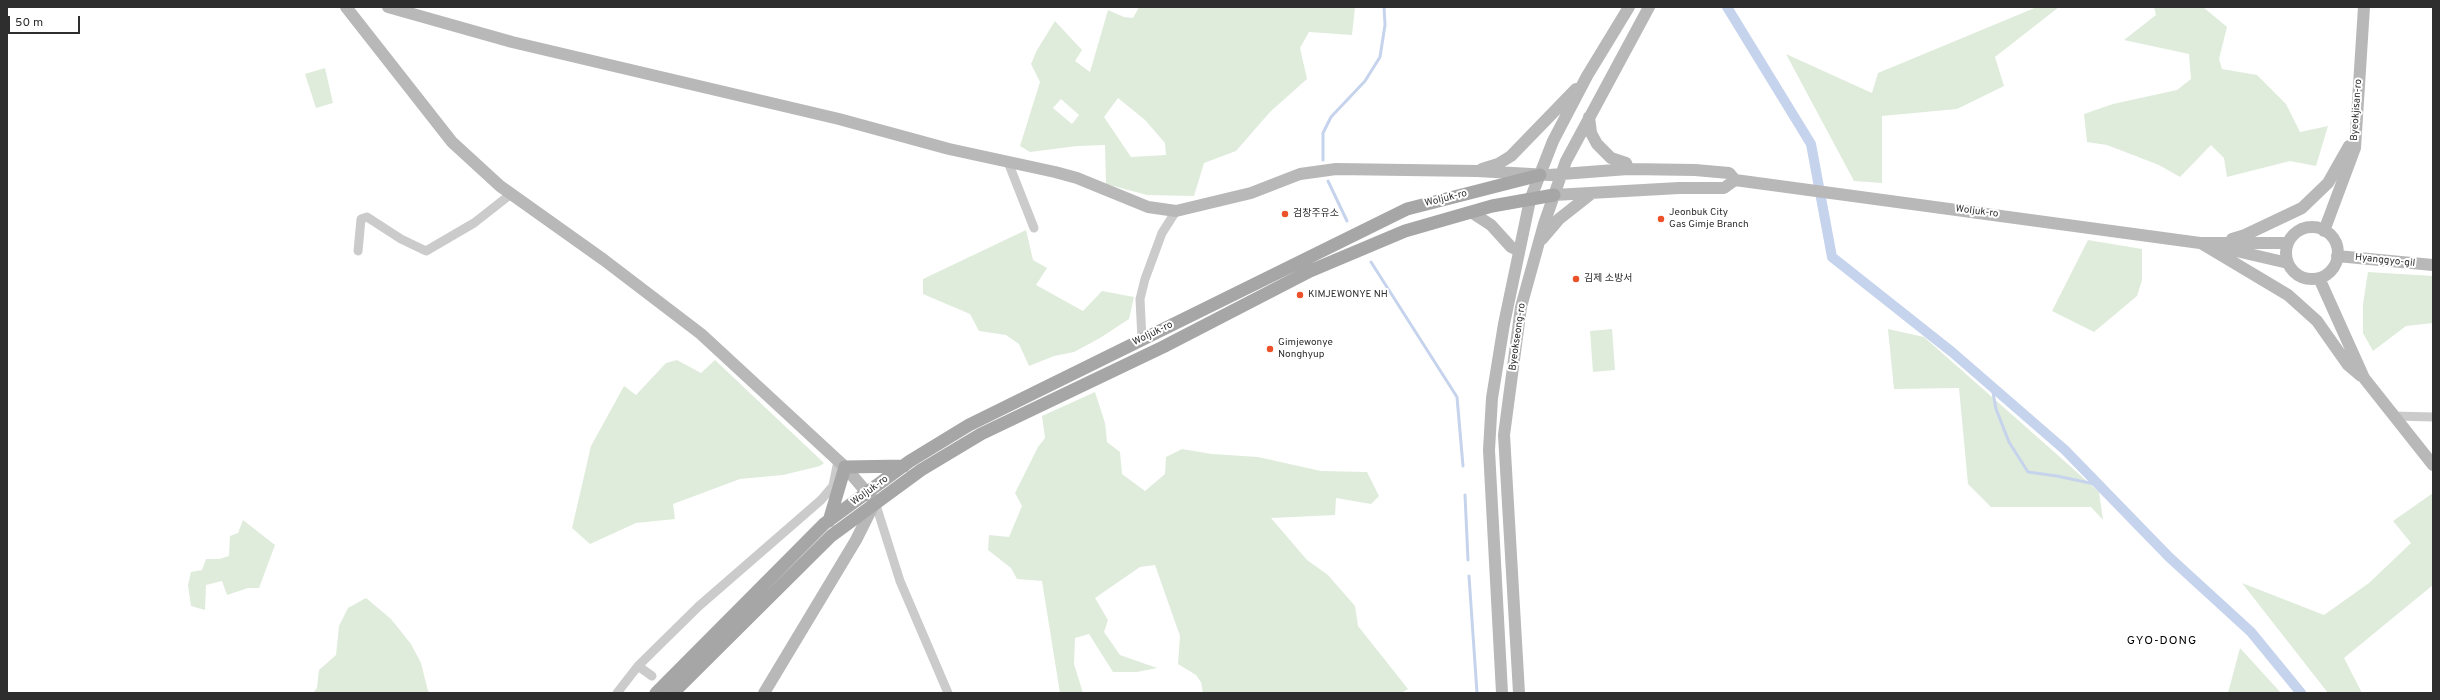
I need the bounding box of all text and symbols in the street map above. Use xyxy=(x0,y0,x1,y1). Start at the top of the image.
scale bar xyxy=(10,8,82,34)
text: 50 m xyxy=(15,15,43,31)
street label: Byeokjisan-ro xyxy=(2349,79,2365,141)
street label: Woljuk-ro xyxy=(1424,188,1468,210)
street label: Woljuk-ro xyxy=(1955,203,1999,221)
place label: Jeonbuk City Gas Gimje Branch xyxy=(1669,207,1749,230)
place label: 검창주유소 xyxy=(1293,208,1339,220)
marker: 검창주유소 xyxy=(1280,209,1290,219)
marker: Jeonbuk City Gas Gimje Branch xyxy=(1656,214,1666,224)
street label: Hyanggyo-gil xyxy=(2354,252,2416,270)
place label: 김제 소방서 xyxy=(1584,273,1632,285)
marker: 김제 소방서 xyxy=(1571,274,1581,284)
place label: KIMJEWONYE NH xyxy=(1308,289,1388,301)
marker: KIMJEWONYE NH xyxy=(1295,290,1305,300)
street label: Byeokseong-ro xyxy=(1507,302,1529,372)
street label: Woljuk-ro xyxy=(1131,319,1175,349)
place label: Gimjewonye Nonghyup xyxy=(1278,337,1333,360)
marker: Gimjewonye Nonghyup xyxy=(1265,344,1275,354)
street label: Woljuk-ro xyxy=(849,473,891,509)
district label: GYO-DONG xyxy=(2127,635,2197,649)

